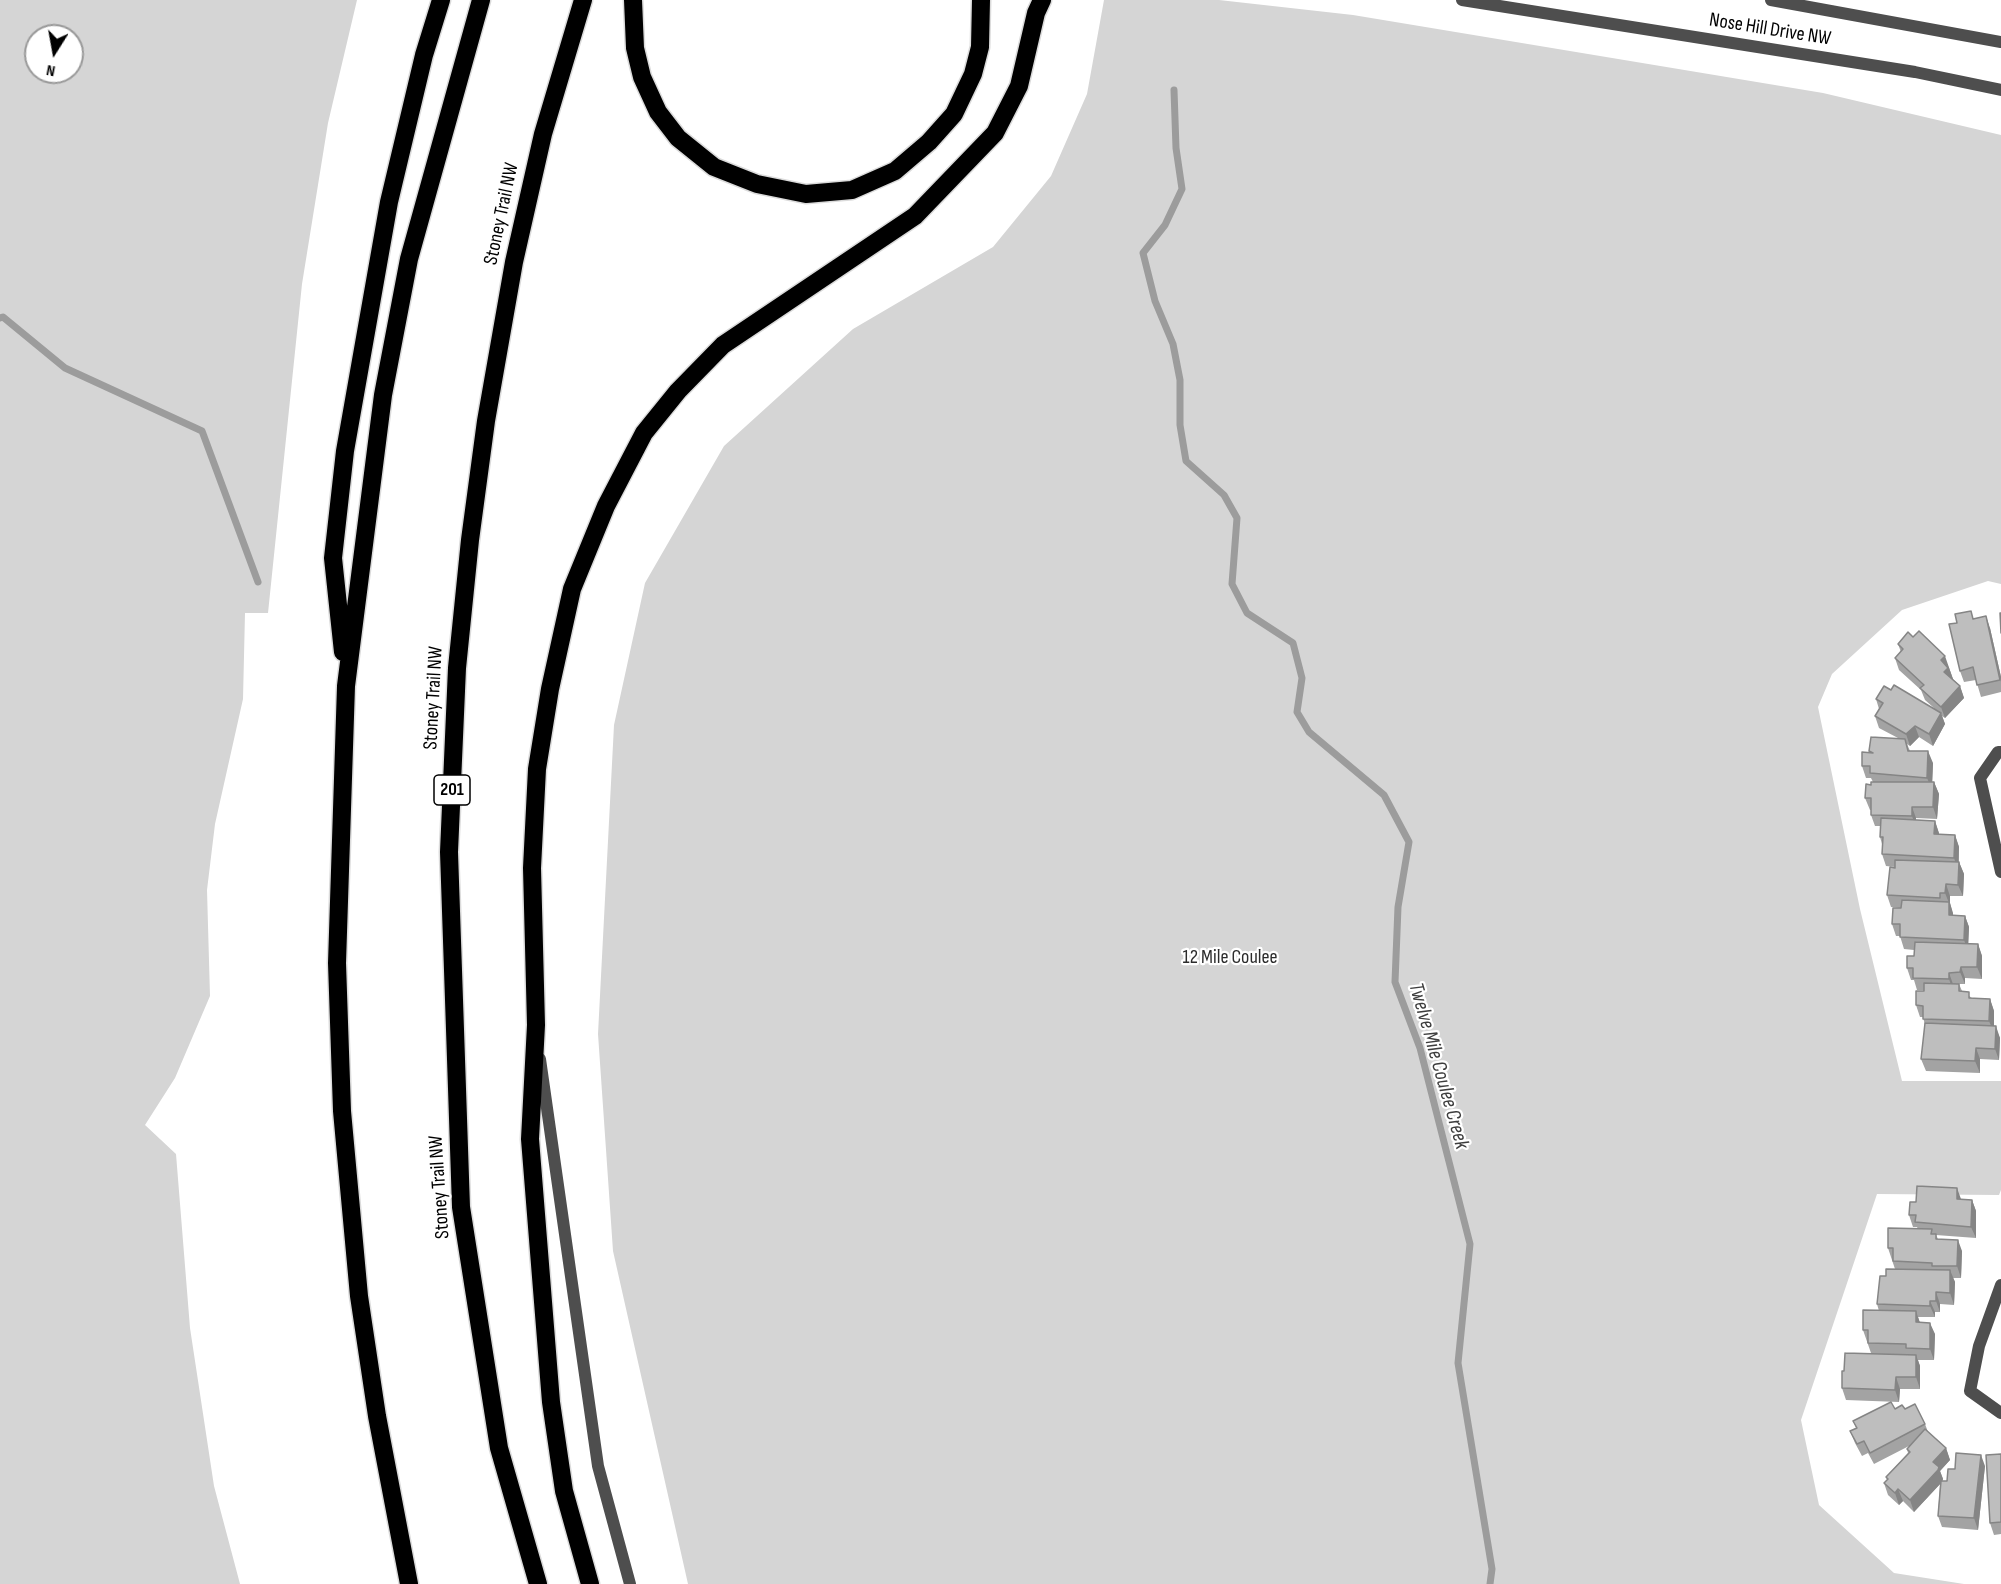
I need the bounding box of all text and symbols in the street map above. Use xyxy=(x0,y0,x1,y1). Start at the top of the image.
street label: Nose Hill Drive NW xyxy=(1708,9,1832,51)
north arrow xyxy=(24,24,84,84)
text: N xyxy=(45,60,57,80)
street label: Stoney Trail NW xyxy=(479,161,525,267)
street label: Stoney Trail NW xyxy=(419,646,449,750)
road number: 201 xyxy=(434,775,470,805)
park label: 12 Mile Coulee xyxy=(1182,946,1278,970)
water label: Twelve Mile Coulee Creek xyxy=(1402,980,1474,1152)
street label: Stoney Trail NW xyxy=(424,1134,456,1240)

